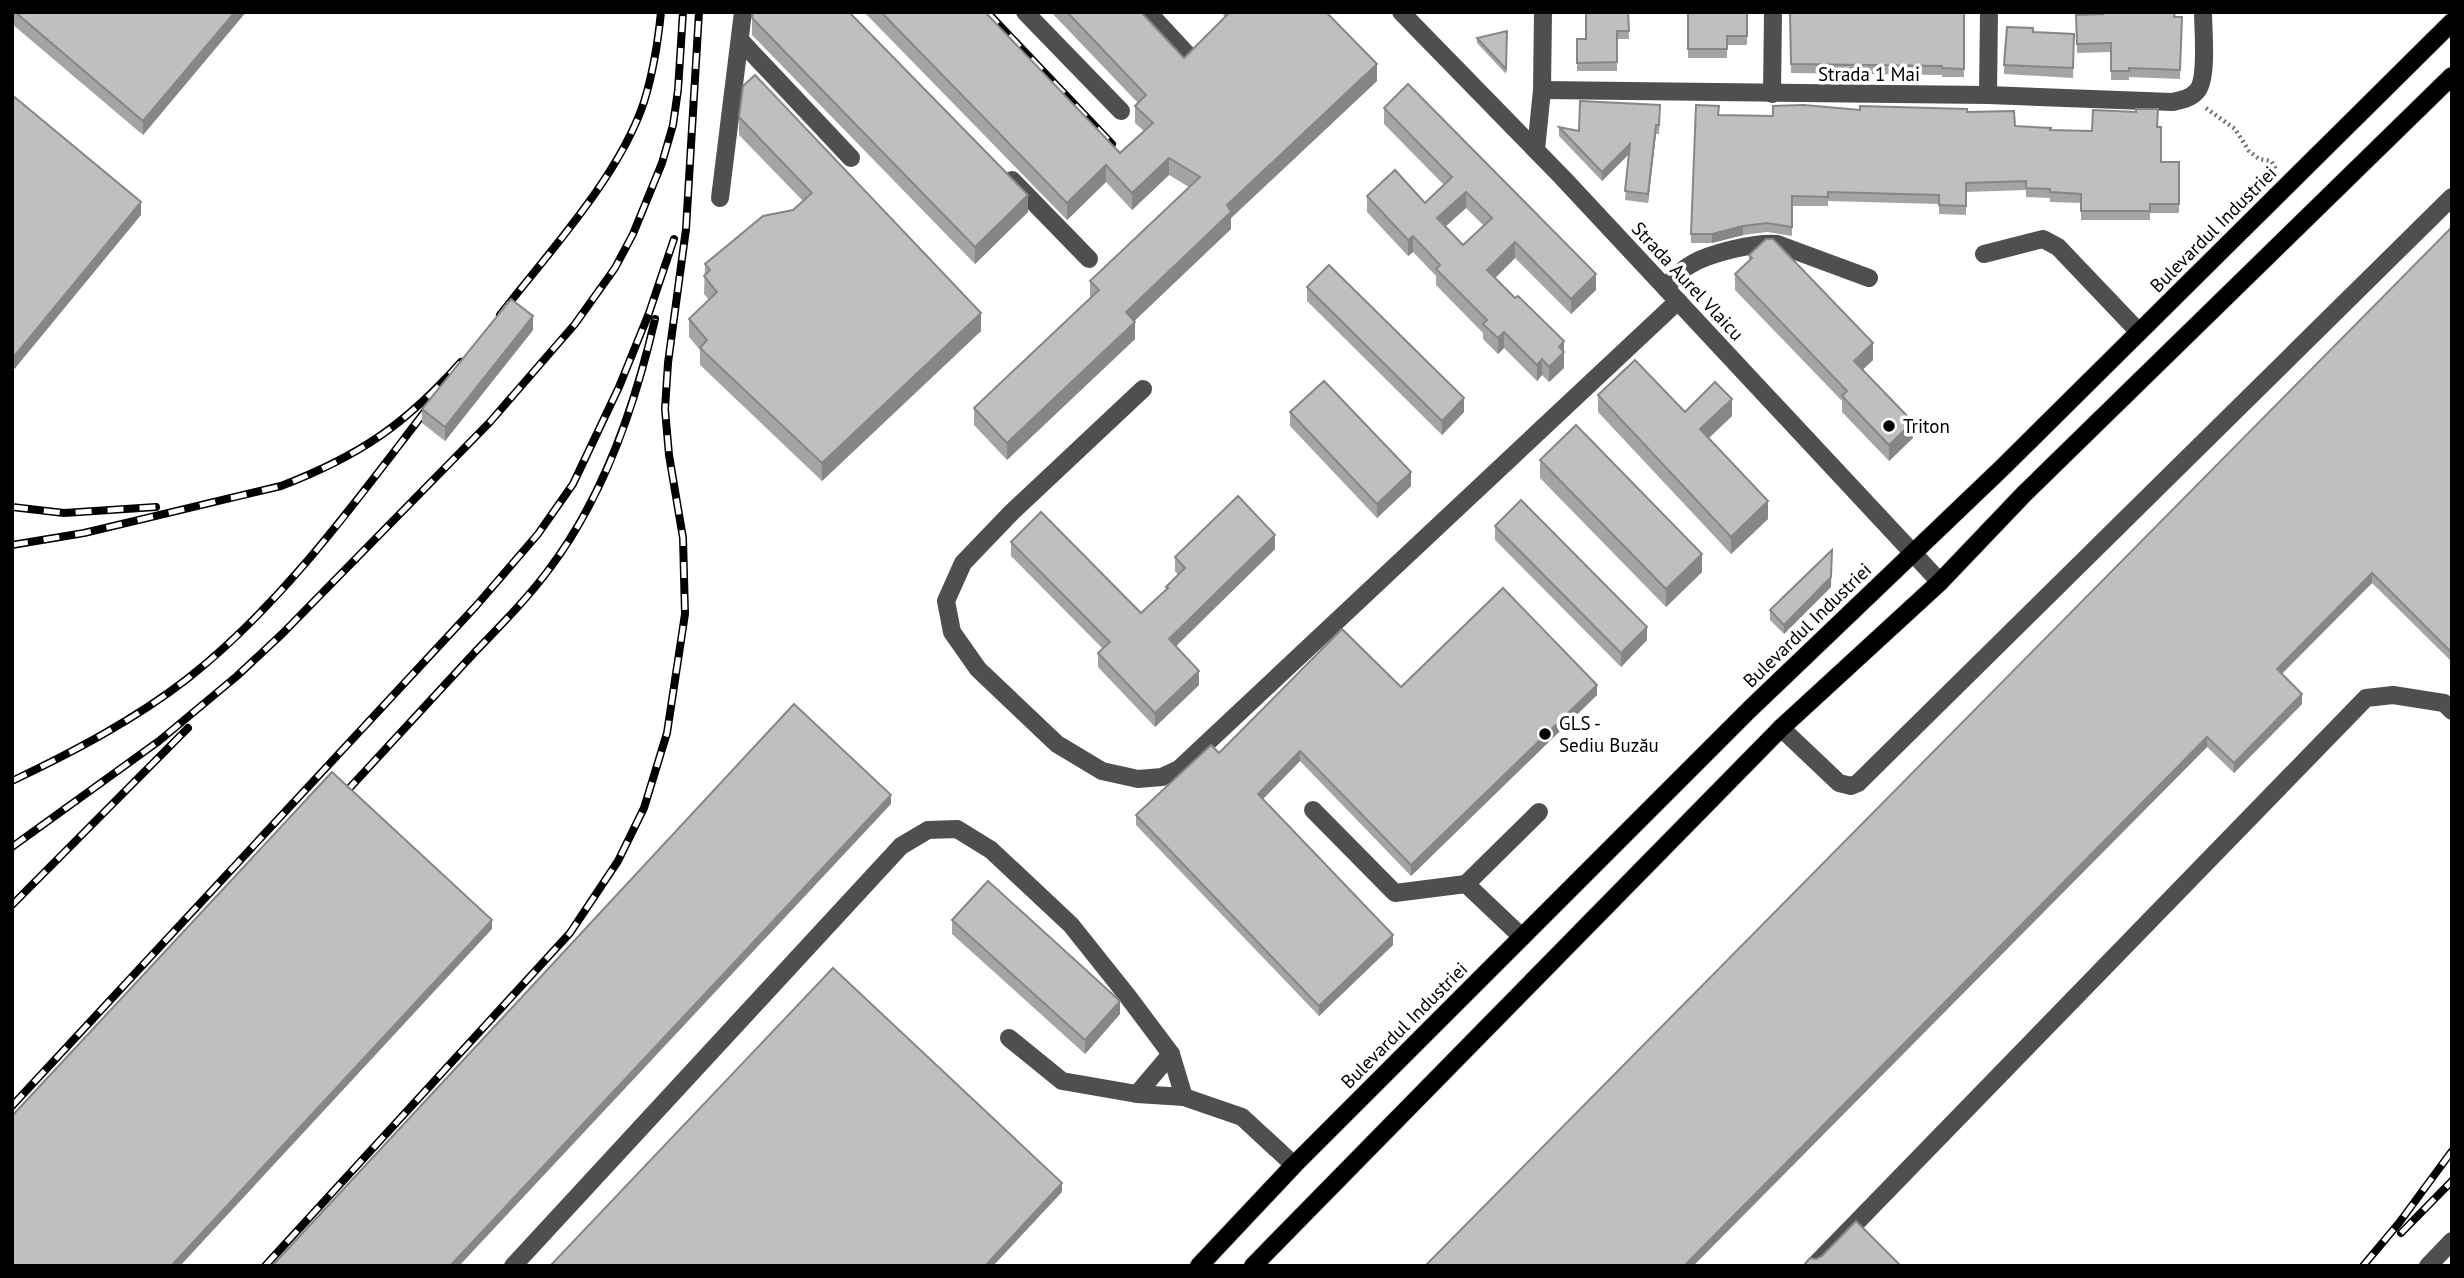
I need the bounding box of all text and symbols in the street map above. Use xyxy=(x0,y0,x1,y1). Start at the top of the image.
street label: Strada 1 Mai xyxy=(1818,62,1920,86)
street label: Bulevardul Industriei xyxy=(2145,161,2281,297)
street label: Strada Aurel Vlaicu xyxy=(1627,217,1749,345)
place label: Triton xyxy=(1903,414,1950,438)
marker: Triton xyxy=(1881,418,1897,434)
street label: Bulevardul Industriei xyxy=(1738,558,1876,692)
place label: GLS - Sediu Buzău xyxy=(1559,711,1659,757)
marker: GLS - Sediu Buzău xyxy=(1537,726,1553,742)
street label: Bulevardul Industriei xyxy=(1336,957,1472,1093)

